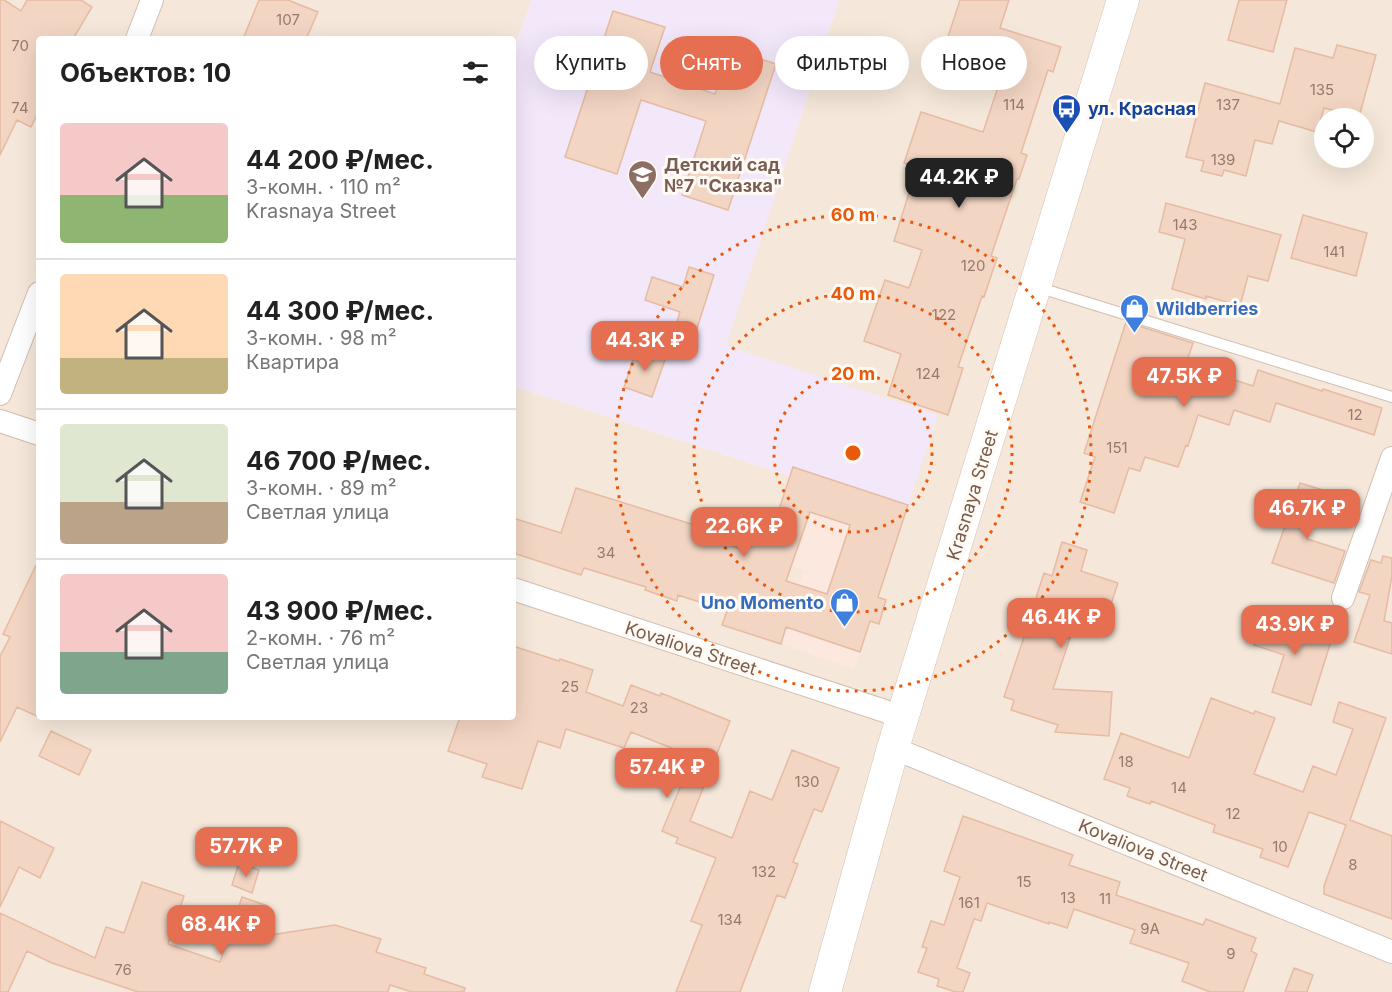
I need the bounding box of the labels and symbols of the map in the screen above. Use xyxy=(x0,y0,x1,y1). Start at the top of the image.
house number: 107 xyxy=(276,10,300,29)
house number: 70 xyxy=(11,36,29,55)
house number: 135 xyxy=(1310,80,1334,99)
bus stop icon: ул. Красная xyxy=(1051,92,1083,134)
house number: 114 xyxy=(1003,95,1025,114)
house number: 137 xyxy=(1216,95,1240,114)
house number: 74 xyxy=(11,98,29,117)
place label: ул. Красная xyxy=(1088,98,1196,119)
house number: 139 xyxy=(1211,150,1235,169)
place label: Детский сад №7 "Сказка" xyxy=(664,154,783,196)
school or university icon: Детский сад №7 "Сказка" xyxy=(627,158,659,200)
pin: 44.2K ₽ xyxy=(904,158,1014,209)
text: 60 m xyxy=(831,204,875,225)
house number: 143 xyxy=(1172,215,1198,234)
house number: 141 xyxy=(1323,242,1345,261)
house number: 120 xyxy=(961,256,985,275)
text: 40 m xyxy=(831,283,876,304)
shop icon: Wildberries xyxy=(1119,292,1151,334)
place label: Wildberries xyxy=(1156,298,1258,319)
house number: 122 xyxy=(932,305,956,324)
pin: 44.3K ₽ xyxy=(590,321,700,372)
pin: 47.5K ₽ xyxy=(1129,357,1239,408)
text: 20 m xyxy=(831,363,875,384)
house number: 124 xyxy=(916,364,940,383)
house number: 12 xyxy=(1347,405,1363,424)
street label: Krasnaya Street xyxy=(942,427,1002,563)
house number: 151 xyxy=(1106,438,1128,457)
centre of rings xyxy=(843,443,863,463)
pin: 46.7K ₽ xyxy=(1252,489,1362,540)
pin: 22.6K ₽ xyxy=(689,507,799,558)
house number: 34 xyxy=(597,543,615,562)
shop icon: Uno Momento xyxy=(829,586,861,628)
place label: Uno Momento xyxy=(701,592,824,613)
pin: 46.4K ₽ xyxy=(1006,598,1116,649)
pin: 43.9K ₽ xyxy=(1240,605,1350,656)
street label: Kovaliova Street xyxy=(623,617,760,679)
house number: 25 xyxy=(561,677,579,696)
house number: 23 xyxy=(630,698,648,717)
pin: 57.4K ₽ xyxy=(612,748,722,799)
house number: 18 xyxy=(1118,752,1134,771)
house number: 130 xyxy=(795,772,819,791)
house number: 14 xyxy=(1171,778,1187,797)
house number: 12 xyxy=(1225,804,1241,823)
street label: Kovaliova Street xyxy=(1076,815,1211,885)
pin: 57.7K ₽ xyxy=(191,827,301,878)
house number: 10 xyxy=(1272,837,1288,856)
house number: 8 xyxy=(1348,855,1358,874)
house number: 132 xyxy=(752,862,776,881)
house number: 15 xyxy=(1016,872,1032,891)
house number: 13 xyxy=(1060,888,1076,907)
house number: 11 xyxy=(1099,889,1111,908)
house number: 161 xyxy=(958,893,980,912)
pin: 68.4K ₽ xyxy=(166,905,276,956)
house number: 134 xyxy=(717,910,743,929)
house number: 9А xyxy=(1140,919,1160,938)
house number: 9 xyxy=(1226,944,1236,963)
house number: 76 xyxy=(114,960,132,979)

